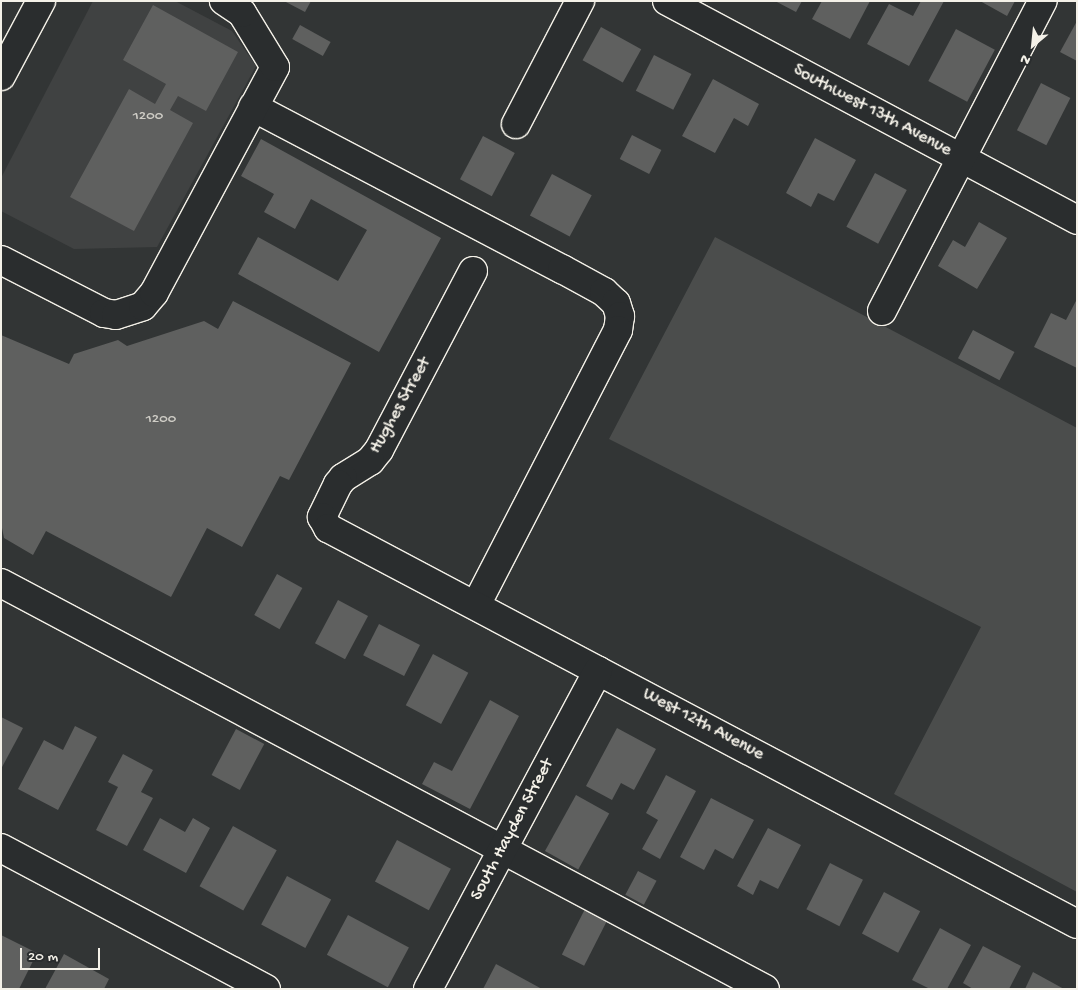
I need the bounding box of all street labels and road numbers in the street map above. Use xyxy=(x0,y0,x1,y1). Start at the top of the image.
street label: Southwest 13th Avenue xyxy=(789,60,955,162)
street label: Hughes Street xyxy=(366,354,436,458)
street label: West 12th Avenue xyxy=(639,684,767,766)
street label: South Hayden Street xyxy=(467,756,559,904)

